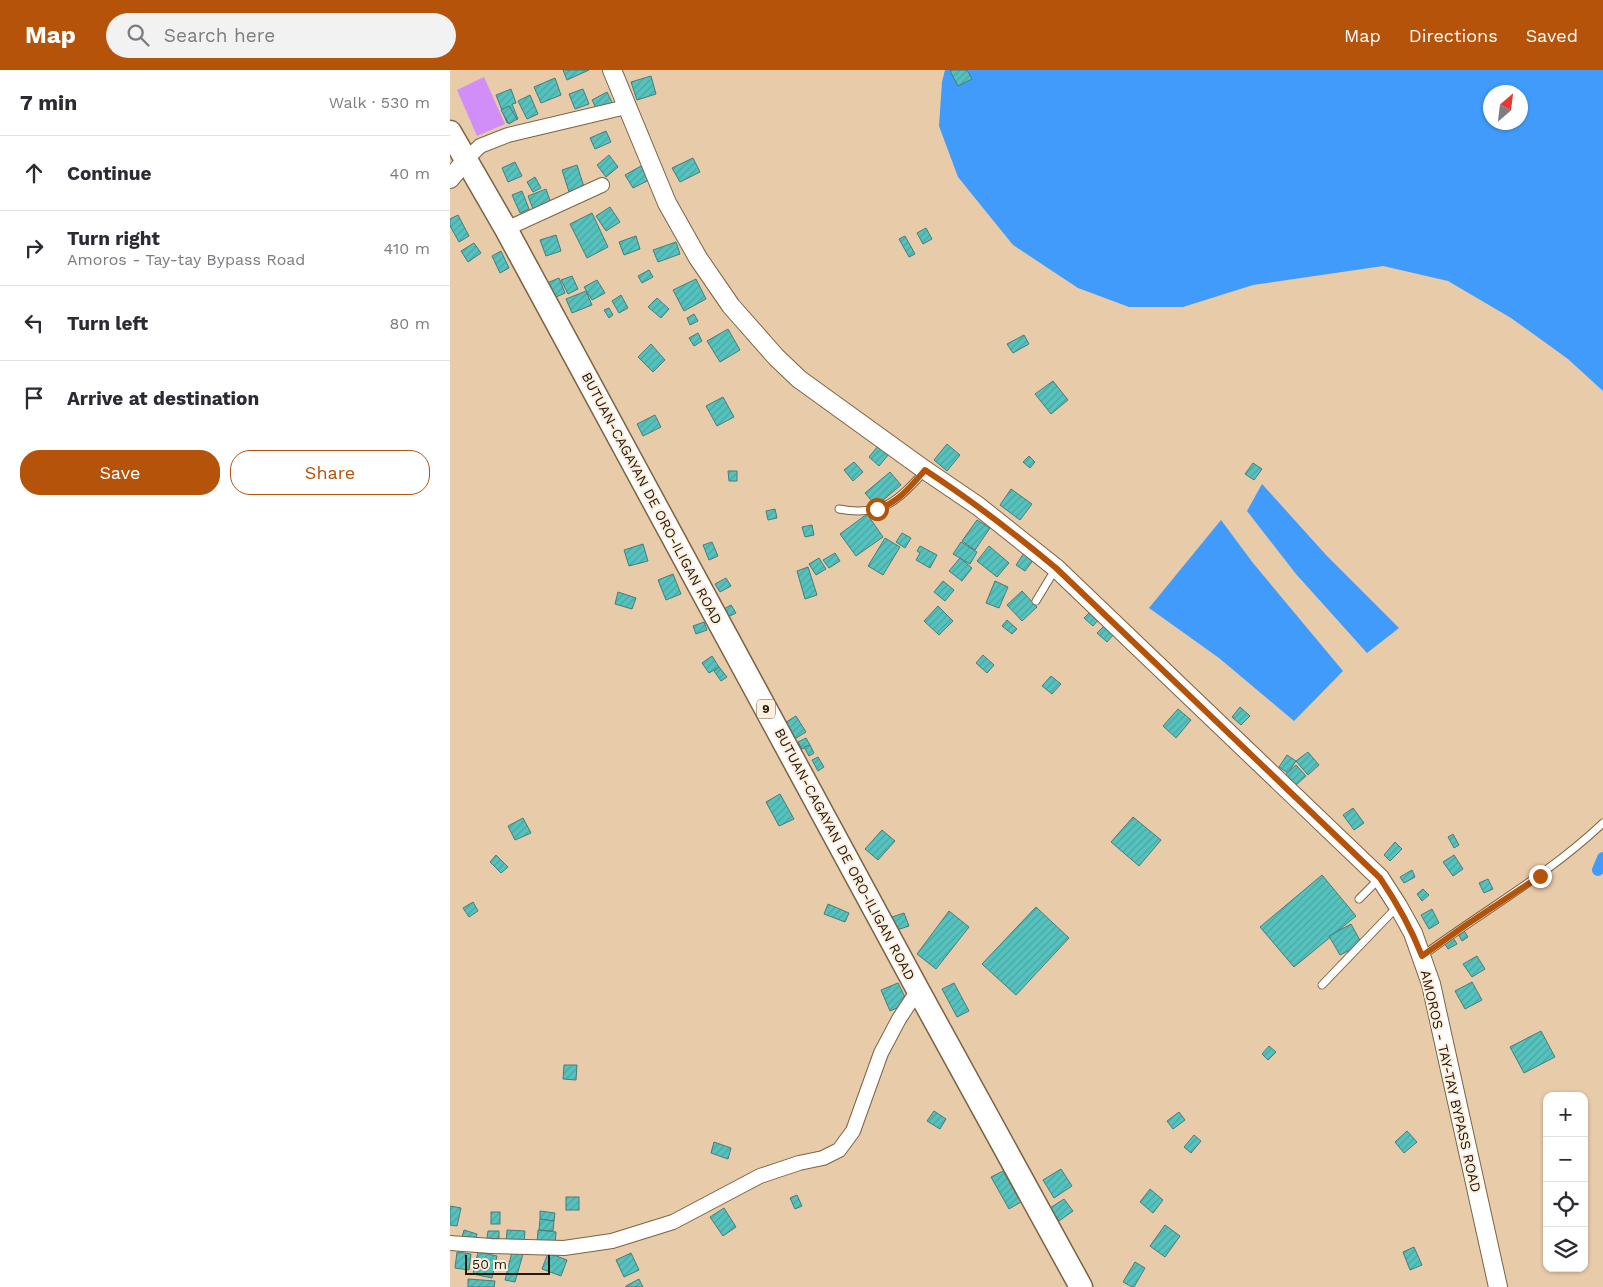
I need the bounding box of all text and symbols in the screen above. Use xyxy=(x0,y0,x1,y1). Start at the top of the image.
search box xyxy=(106,13,456,58)
text: Map xyxy=(25,21,76,49)
icon: search xyxy=(124,21,152,49)
text: Search here xyxy=(164,24,275,47)
text: Map xyxy=(1344,25,1381,46)
text: Directions xyxy=(1409,25,1498,46)
text: Saved xyxy=(1526,25,1578,46)
north arrow xyxy=(1483,85,1528,130)
text: 7 min xyxy=(20,90,77,115)
text: Walk · 530 m xyxy=(329,93,430,112)
icon: ahead xyxy=(20,159,48,187)
text: Continue xyxy=(67,162,151,185)
text: 40 m xyxy=(390,164,430,183)
text: Turn right xyxy=(67,227,160,250)
icon: right xyxy=(20,234,48,262)
text: 410 m xyxy=(384,239,430,258)
text: Amoros - Tay-tay Bypass Road xyxy=(67,250,305,269)
icon: left xyxy=(20,309,48,337)
text: Turn left xyxy=(67,312,148,335)
text: 80 m xyxy=(389,314,430,333)
street label: BUTUAN-CAGAYAN DE ORO-ILIGAN ROAD xyxy=(578,369,726,627)
icon: arrive xyxy=(20,384,48,412)
text: Arrive at destination xyxy=(67,387,259,410)
button: Save xyxy=(20,450,220,495)
button: Share xyxy=(230,450,430,495)
route start xyxy=(866,498,889,521)
road number: 9 xyxy=(757,700,775,718)
street label: BUTUAN-CAGAYAN DE ORO-ILIGAN ROAD xyxy=(771,725,919,983)
route end xyxy=(1529,865,1552,888)
street label: AMOROS - TAY-TAY BYPASS ROAD xyxy=(1418,968,1484,1194)
map controls xyxy=(1543,1092,1588,1272)
button: + xyxy=(1543,1092,1588,1137)
button: − xyxy=(1543,1137,1588,1182)
button: locate xyxy=(1543,1182,1588,1227)
button: layers xyxy=(1543,1227,1588,1272)
scale bar xyxy=(465,1252,550,1275)
text: 50 m xyxy=(472,1256,507,1272)

